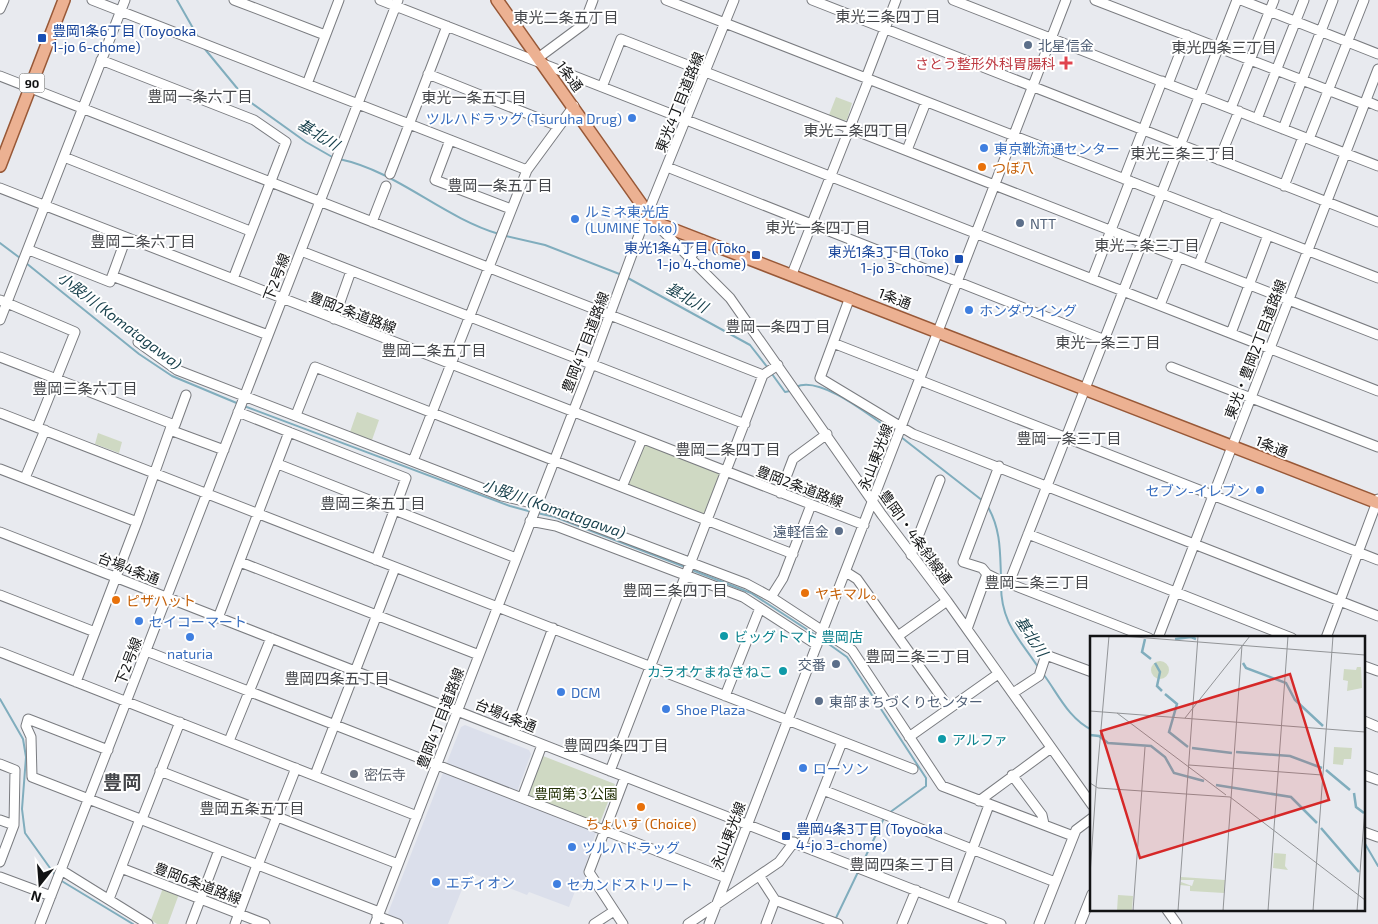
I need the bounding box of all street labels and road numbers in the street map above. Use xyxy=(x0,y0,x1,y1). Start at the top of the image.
street label: 東光4丁目道路線 xyxy=(651,49,707,155)
street label: 1条通 xyxy=(553,57,587,95)
road number: 90 xyxy=(20,74,44,92)
street label: 下2号線 xyxy=(259,251,293,303)
street label: 東光・豊岡2丁目道路線 xyxy=(1221,277,1289,421)
street label: 1条通 xyxy=(876,284,914,312)
street label: 豊岡2条道路線 xyxy=(307,288,399,336)
street label: 豊岡4丁目道路線 xyxy=(558,289,612,395)
street label: 永山東光線 xyxy=(855,421,895,493)
street label: 1条通 xyxy=(1253,432,1291,460)
street label: 豊岡2条道路線 xyxy=(754,462,846,510)
street label: 豊岡1・4条斜線通 xyxy=(876,487,956,587)
street label: 台場4条通 xyxy=(96,548,162,588)
street label: 下2号線 xyxy=(111,635,145,687)
street label: 豊岡4丁目道路線 xyxy=(413,665,467,771)
street label: 台場4条通 xyxy=(473,695,539,735)
street label: 永山東光線 xyxy=(708,799,748,871)
street label: 豊岡6条道路線 xyxy=(152,859,244,907)

